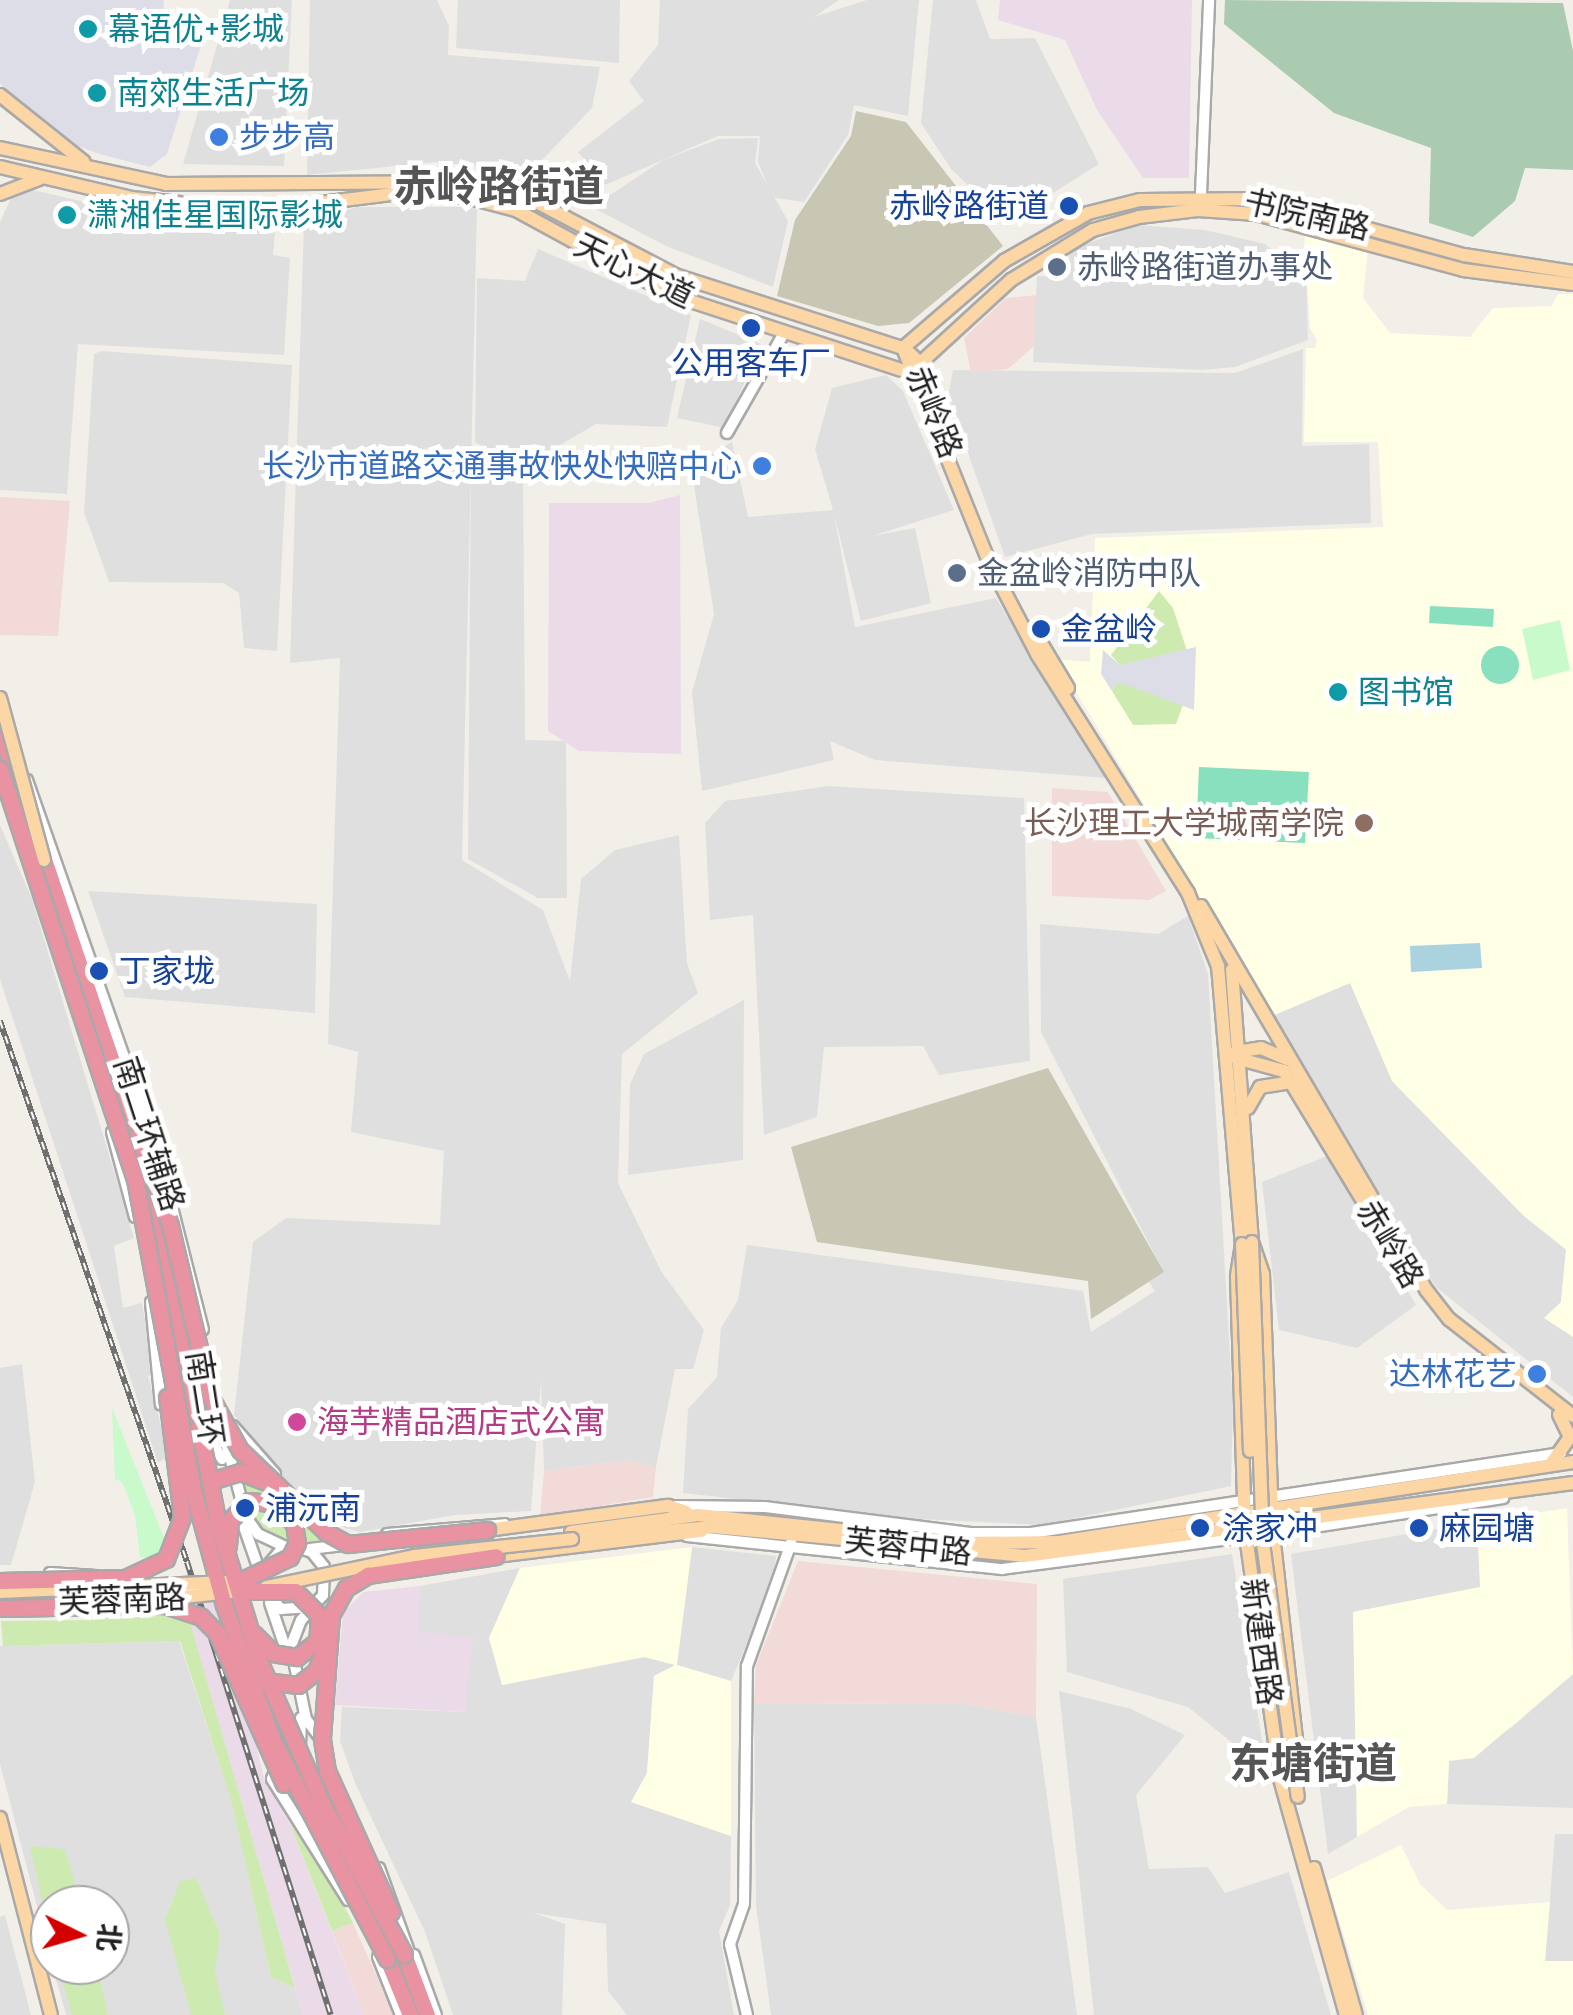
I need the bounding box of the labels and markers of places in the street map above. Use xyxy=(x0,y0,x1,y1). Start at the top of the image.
place label: 幕语优+影城 xyxy=(108,10,284,48)
marker: 幕语优+影城 xyxy=(77,18,99,40)
place label: 南郊生活广场 xyxy=(117,74,309,112)
marker: 南郊生活广场 xyxy=(86,82,108,104)
place label: 步步高 xyxy=(239,118,335,156)
marker: 步步高 xyxy=(208,126,230,148)
place label: 赤岭路街道 xyxy=(889,187,1049,225)
marker: 赤岭路街道 xyxy=(1058,195,1080,217)
place label: 潇湘佳星国际影城 xyxy=(87,196,343,234)
marker: 潇湘佳星国际影城 xyxy=(56,204,78,226)
place label: 赤岭路街道办事处 xyxy=(1077,248,1333,286)
marker: 赤岭路街道办事处 xyxy=(1046,256,1068,278)
marker: 公用客车厂 xyxy=(740,317,762,339)
place label: 公用客车厂 xyxy=(671,344,831,382)
place label: 长沙市道路交通事故快处快赔中心 xyxy=(262,447,742,485)
marker: 长沙市道路交通事故快处快赔中心 xyxy=(751,455,773,477)
place label: 金盆岭消防中队 xyxy=(977,554,1201,592)
marker: 金盆岭消防中队 xyxy=(946,562,968,584)
place label: 金盆岭 xyxy=(1061,610,1157,648)
marker: 金盆岭 xyxy=(1030,618,1052,640)
place label: 图书馆 xyxy=(1358,673,1454,711)
marker: 图书馆 xyxy=(1327,681,1349,703)
place label: 长沙理工大学城南学院 xyxy=(1024,804,1344,842)
marker: 长沙理工大学城南学院 xyxy=(1353,812,1375,834)
place label: 丁家垅 xyxy=(119,952,215,990)
marker: 丁家垅 xyxy=(88,960,110,982)
place label: 达林花艺 xyxy=(1389,1355,1517,1393)
marker: 达林花艺 xyxy=(1526,1363,1548,1385)
place label: 海芋精品酒店式公寓 xyxy=(317,1403,605,1441)
marker: 海芋精品酒店式公寓 xyxy=(286,1411,308,1433)
place label: 浦沅南 xyxy=(265,1489,361,1527)
marker: 浦沅南 xyxy=(234,1497,256,1519)
place label: 涂家冲 xyxy=(1222,1509,1318,1547)
place label: 麻园塘 xyxy=(1439,1509,1535,1547)
marker: 涂家冲 xyxy=(1187,1515,1213,1541)
marker: 麻园塘 xyxy=(1408,1517,1430,1539)

